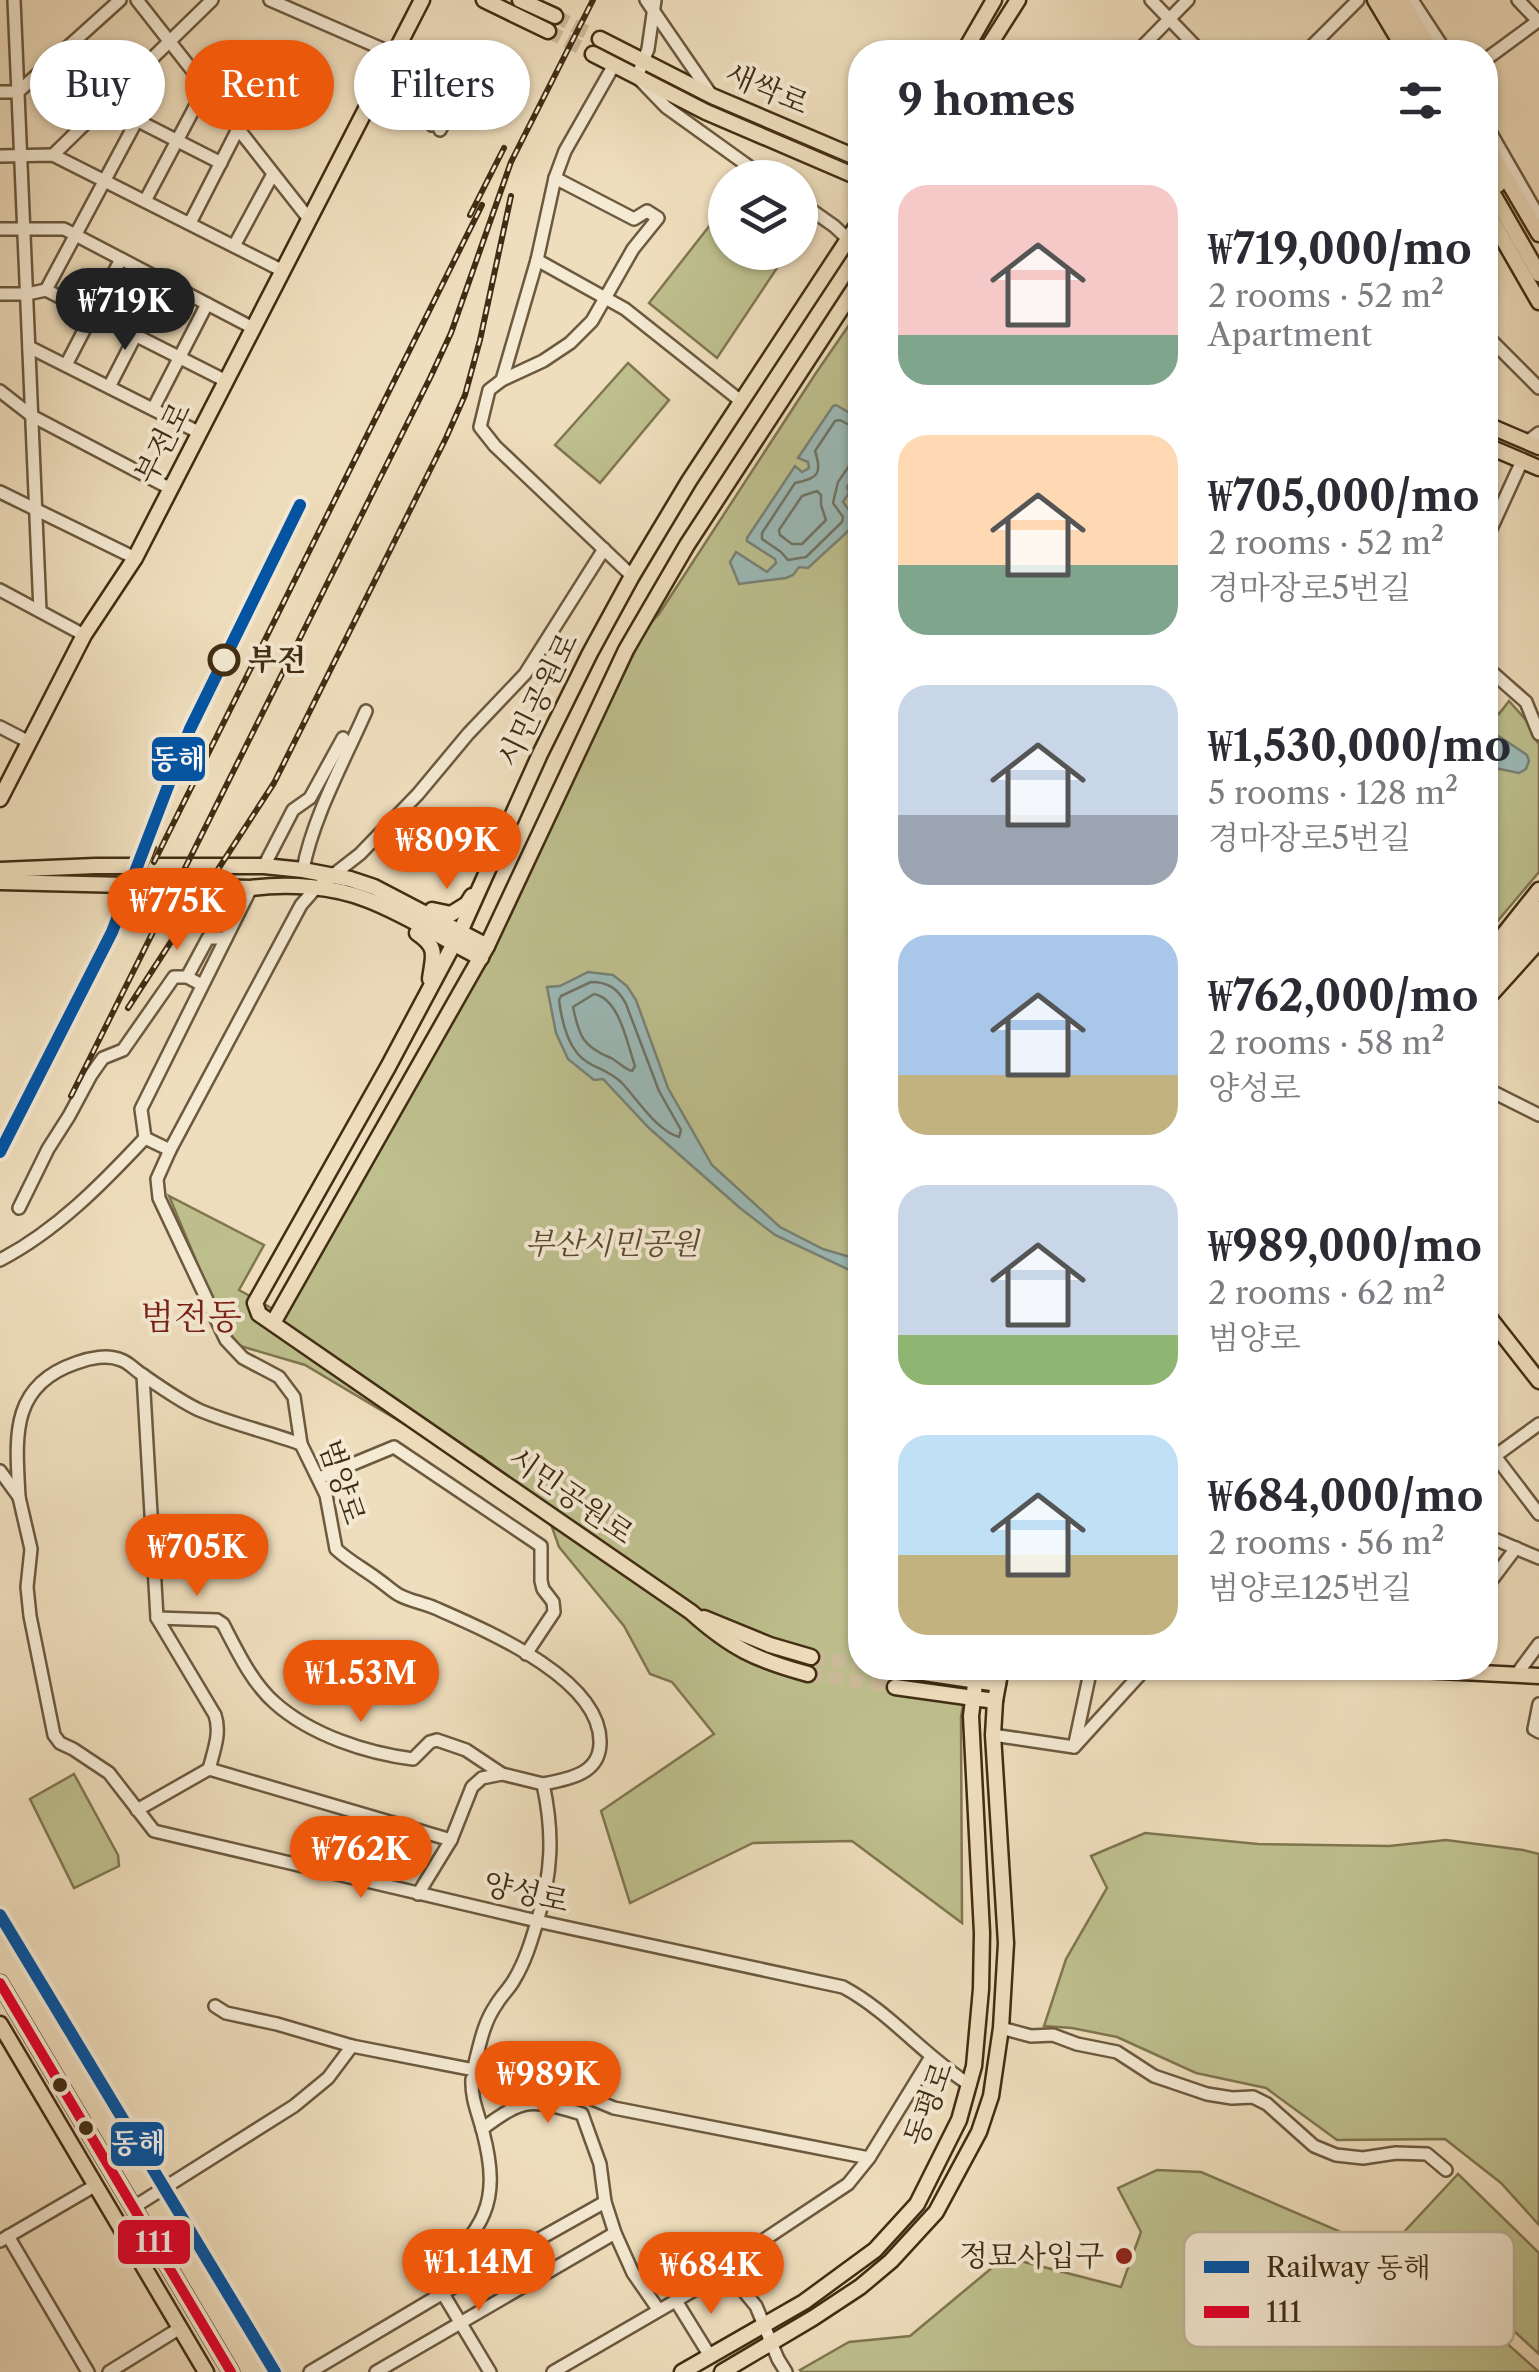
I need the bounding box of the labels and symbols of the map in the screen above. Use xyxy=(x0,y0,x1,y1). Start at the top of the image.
street label: 새싹로 xyxy=(720,55,814,123)
pin: ₩719K xyxy=(55,268,195,353)
street label: 부전로 xyxy=(126,396,199,490)
street label: 시민공원로 xyxy=(489,627,586,773)
place label: 부전 xyxy=(248,641,306,678)
marker: 부전 xyxy=(209,645,239,675)
line badge: 동해 xyxy=(150,735,207,783)
text: 동해 xyxy=(151,742,205,776)
pin: ₩809K xyxy=(377,807,517,892)
pin: ₩775K xyxy=(107,868,247,953)
park label: 부산시민공원 xyxy=(525,1225,701,1262)
district label: 범전동 xyxy=(140,1295,242,1338)
street label: 범양로 xyxy=(311,1435,374,1529)
street label: 시민공원로 xyxy=(501,1439,641,1552)
pin: ₩705K xyxy=(127,1514,267,1599)
pin: ₩1.53M xyxy=(280,1640,442,1725)
pin: ₩762K xyxy=(291,1816,431,1901)
street label: 양성로 xyxy=(480,1865,573,1920)
pin: ₩989K xyxy=(478,2041,618,2126)
street label: 동평로 xyxy=(896,2057,961,2151)
unlabelled marker xyxy=(50,2075,70,2095)
unlabelled marker xyxy=(76,2118,96,2138)
line badge: 동해 xyxy=(109,2120,166,2168)
text: 동해 xyxy=(111,2126,165,2160)
line badge: 111 xyxy=(116,2218,192,2266)
text: 111 xyxy=(135,2225,173,2259)
pin: ₩1.14M xyxy=(398,2229,560,2314)
pin: ₩684K xyxy=(641,2232,781,2317)
legend xyxy=(1184,2232,1514,2347)
place label: 정묘사입구 xyxy=(959,2237,1104,2274)
marker: 정묘사입구 xyxy=(1113,2245,1135,2267)
text: Railway 동해 xyxy=(1266,2250,1431,2284)
text: 111 xyxy=(1266,2295,1302,2329)

